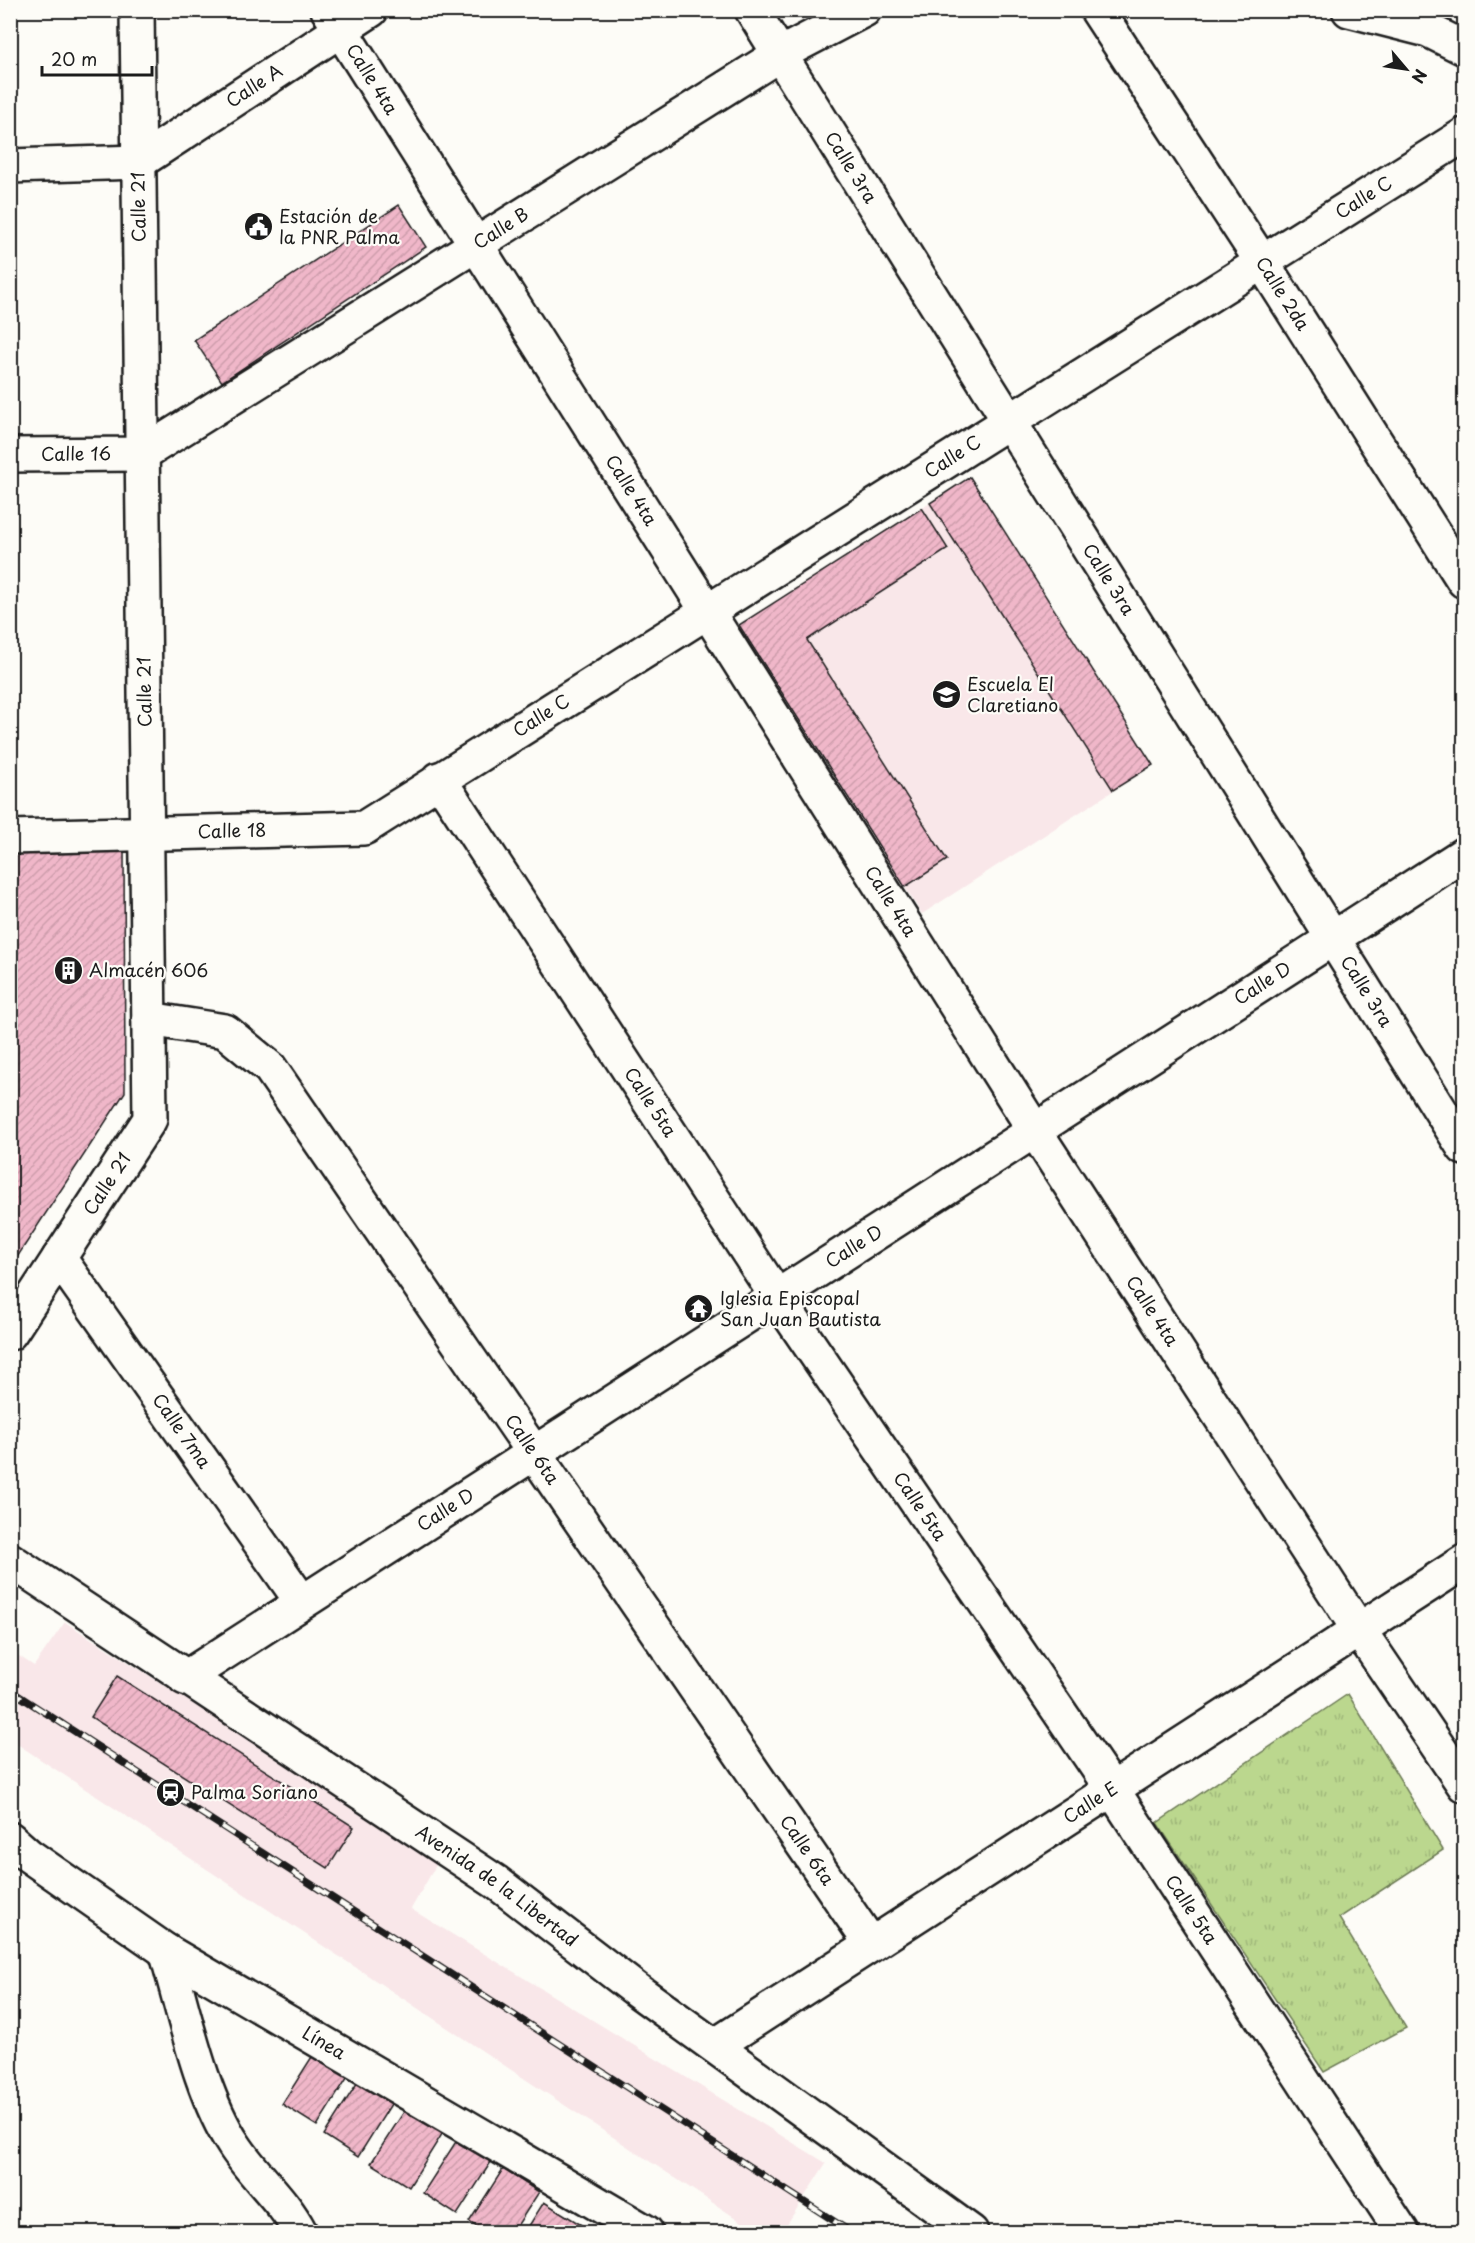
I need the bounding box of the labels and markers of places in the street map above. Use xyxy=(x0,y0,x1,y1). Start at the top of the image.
place label: Estación de la PNR Palma xyxy=(279,202,400,250)
public building icon: Estación de la PNR Palma xyxy=(242,211,274,243)
place label: Escuela El Claretiano xyxy=(967,670,1058,718)
school or university icon: Escuela El Claretiano xyxy=(930,679,962,711)
building icon: Almacén 606 xyxy=(52,955,84,987)
place label: Almacén 606 xyxy=(89,956,208,983)
place label: Iglesia Episcopal San Juan Bautista xyxy=(720,1284,881,1332)
temple icon: Iglesia Episcopal San Juan Bautista xyxy=(683,1293,715,1325)
station icon: Palma Soriano xyxy=(154,1777,186,1809)
place label: Palma Soriano xyxy=(191,1778,318,1805)

